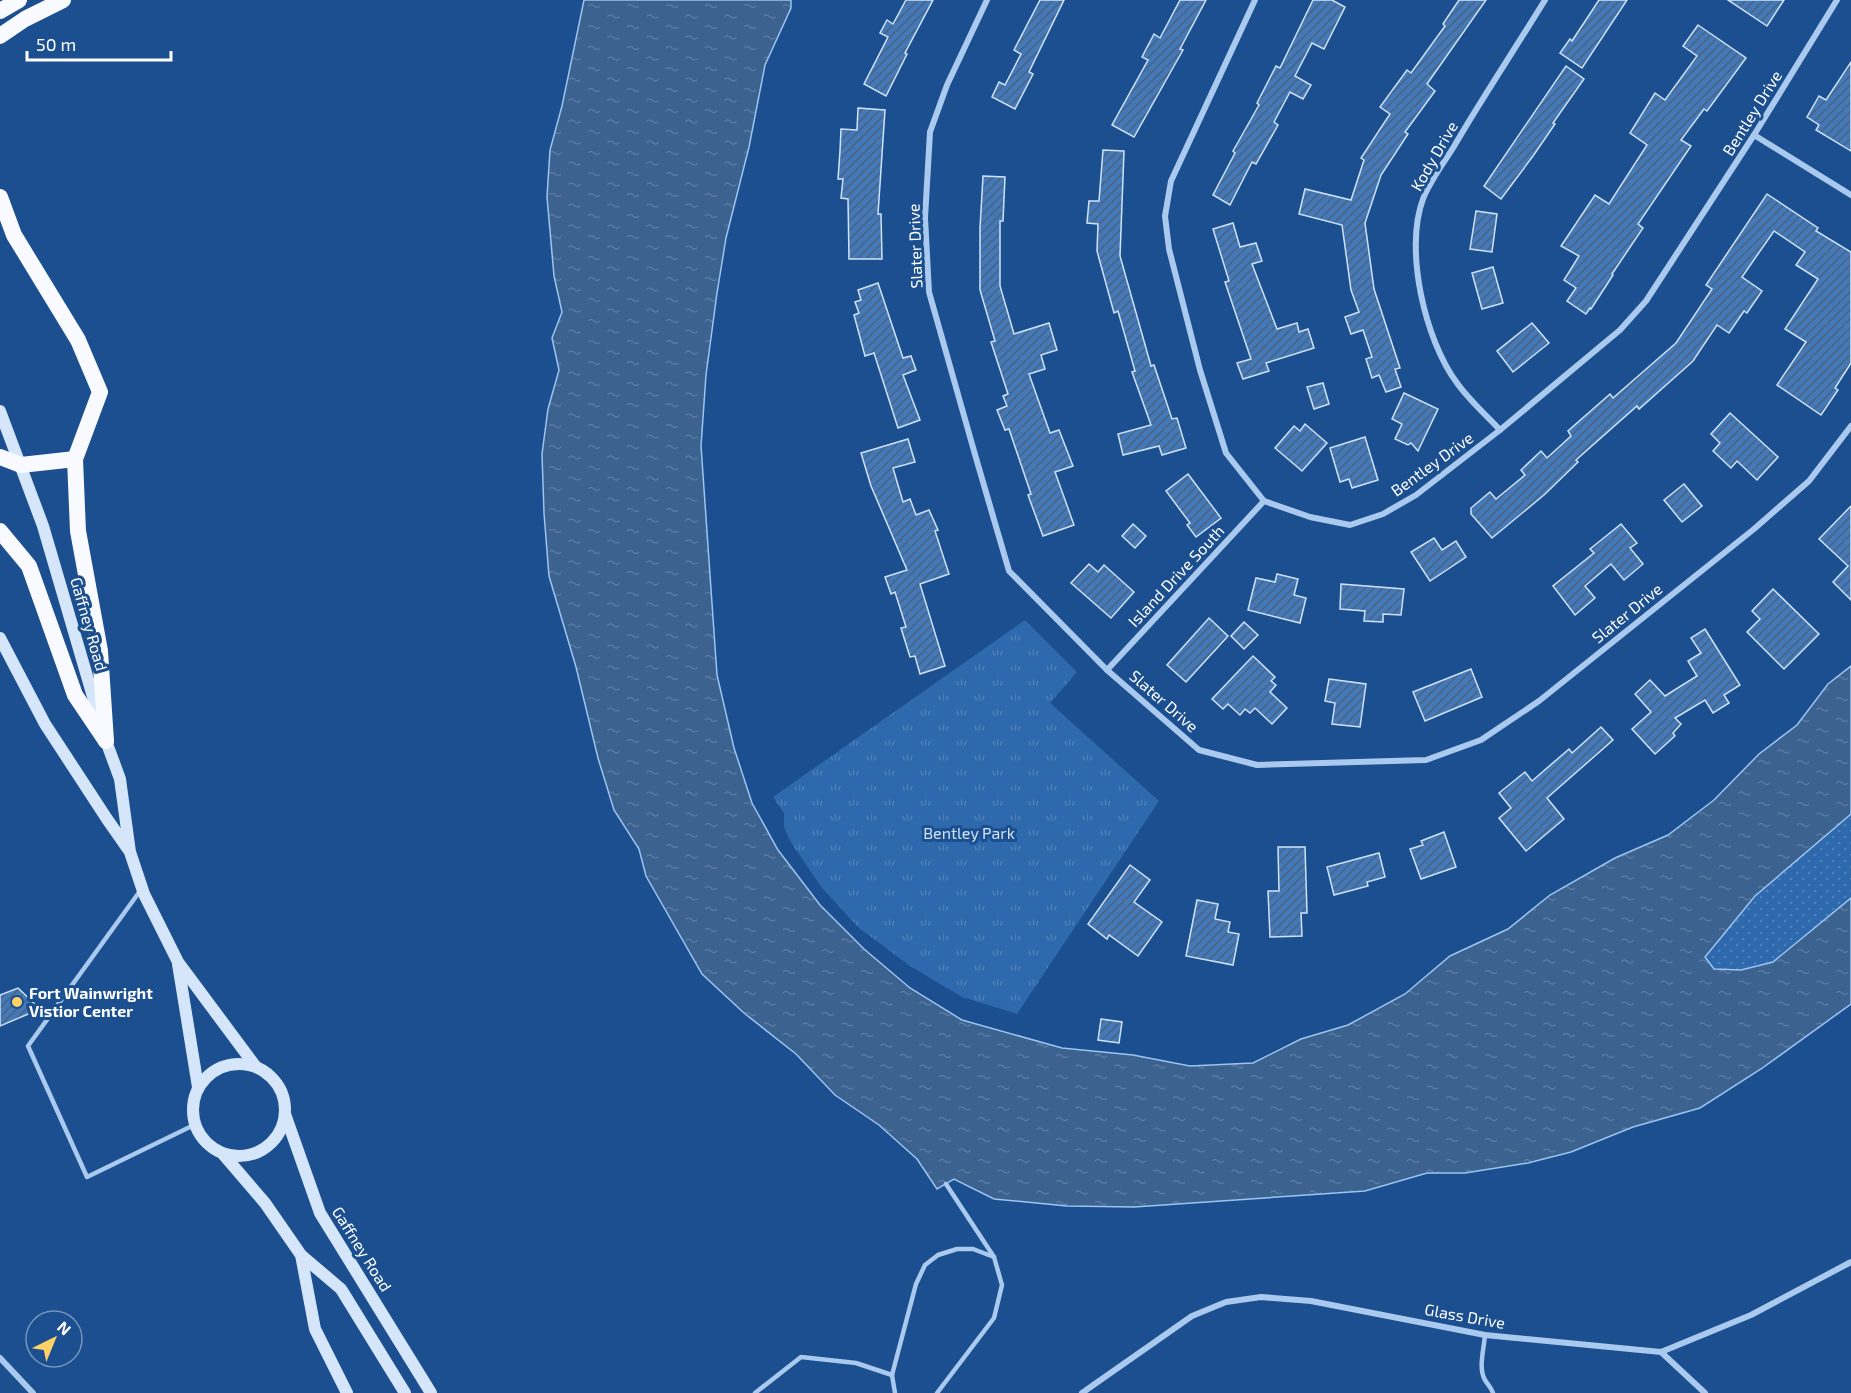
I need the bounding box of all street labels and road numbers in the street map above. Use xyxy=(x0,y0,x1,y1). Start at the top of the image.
street label: Bentley Drive xyxy=(1718,67,1785,159)
street label: Kody Drive xyxy=(1406,118,1461,194)
street label: Slater Drive xyxy=(904,203,925,289)
street label: Bentley Drive xyxy=(1387,427,1476,500)
street label: Island Drive South xyxy=(1124,521,1228,630)
street label: Gaffney Road xyxy=(67,575,112,673)
street label: Slater Drive xyxy=(1588,579,1666,647)
street label: Slater Drive xyxy=(1126,666,1203,736)
street label: Gaffney Road xyxy=(329,1203,396,1295)
street label: Glass Drive xyxy=(1423,1299,1507,1332)

